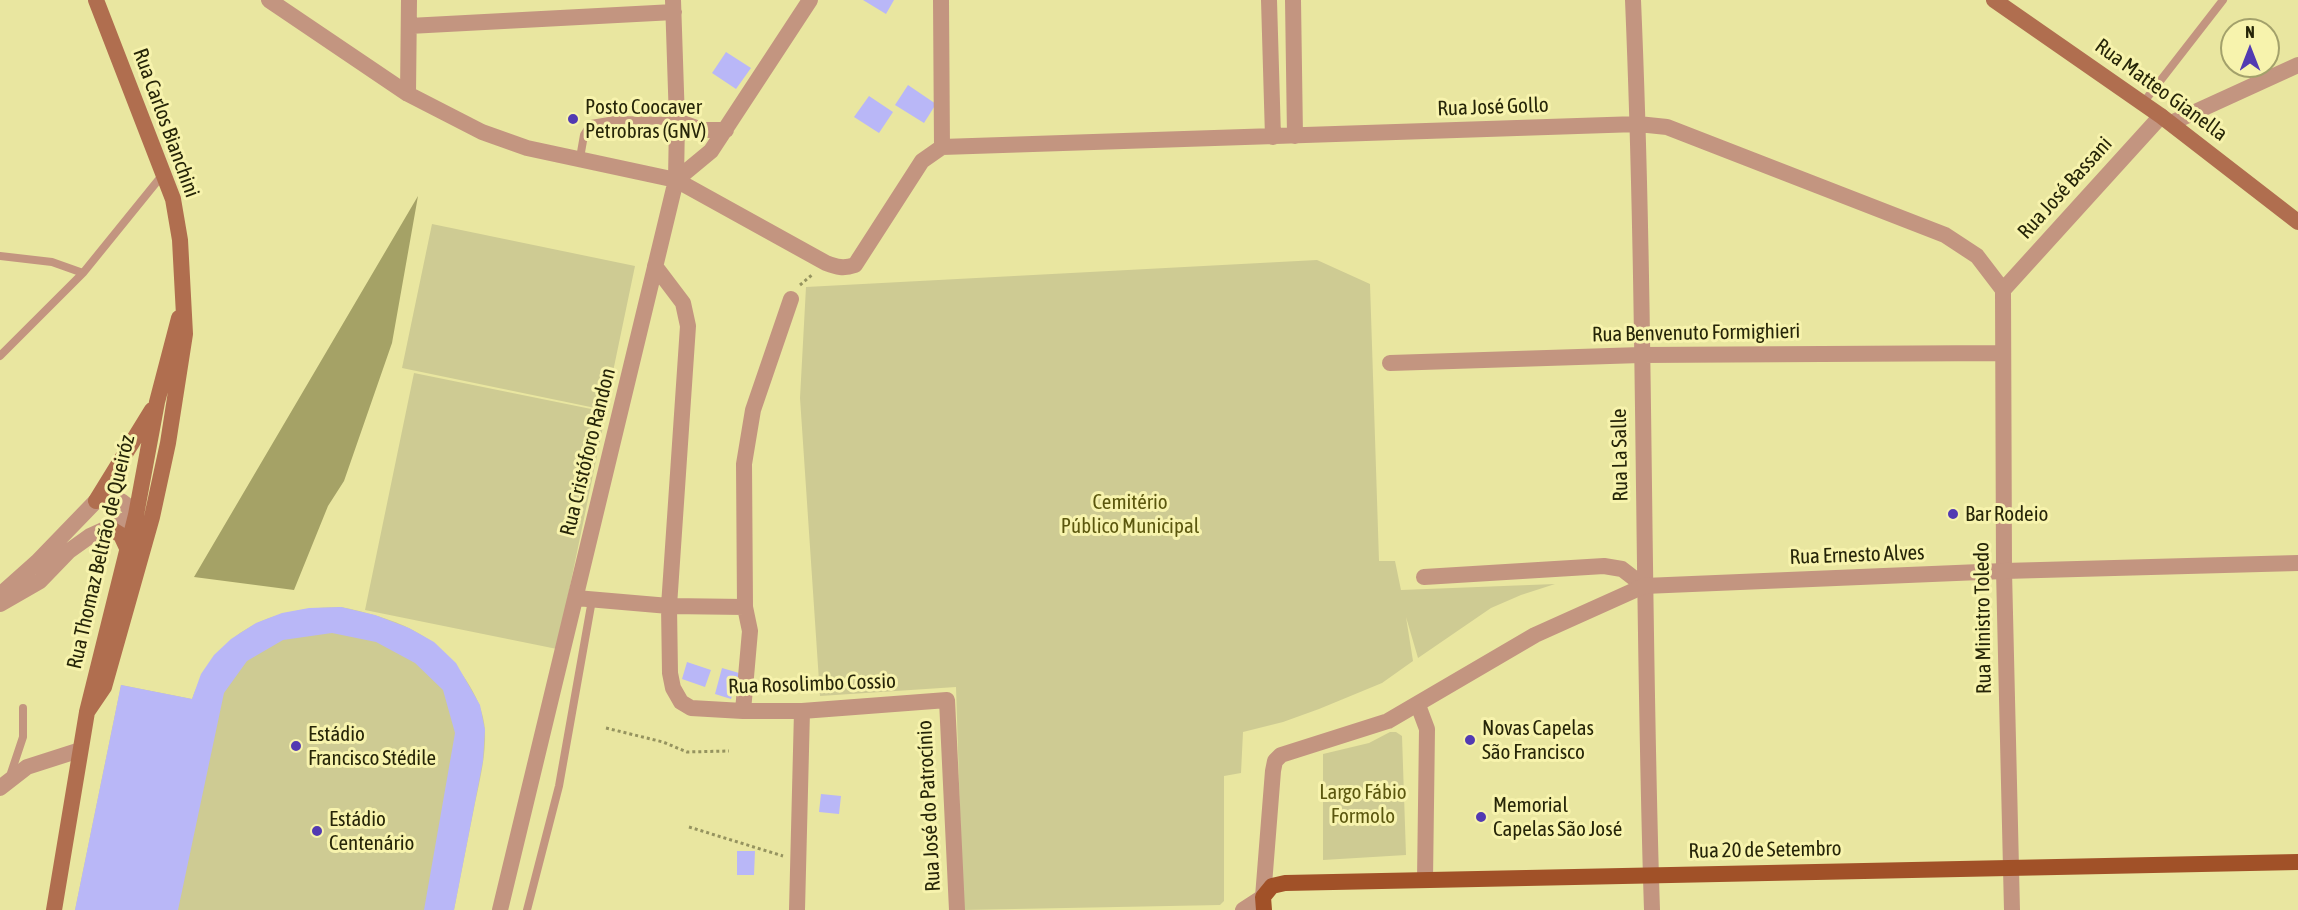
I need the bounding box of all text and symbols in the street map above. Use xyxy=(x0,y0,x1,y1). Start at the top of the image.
north arrow xyxy=(2220,18,2280,78)
text: N xyxy=(2245,23,2255,41)
street label: Rua Matteo Gianella xyxy=(2090,34,2232,146)
street label: Rua Carlos Bianchini xyxy=(127,45,205,201)
street label: Rua José Gollo xyxy=(1437,92,1549,122)
place label: Posto Coocaver Petrobras (GNV) xyxy=(585,94,706,144)
marker: Posto Coocaver Petrobras (GNV) xyxy=(566,112,580,126)
street label: Rua José Bassani xyxy=(2012,132,2118,244)
street label: Rua Benvenuto Formighieri xyxy=(1592,319,1800,347)
street label: Rua Cristóforo Randon xyxy=(555,366,621,538)
street label: Rua La Salle xyxy=(1607,408,1633,502)
street label: Rua Thomaz Beltrão de Queiróz xyxy=(62,433,140,671)
park label: Cemitério Público Municipal xyxy=(1061,489,1199,539)
place label: Bar Rodeio xyxy=(1965,501,2048,527)
marker: Bar Rodeio xyxy=(1946,507,1960,521)
street label: Rua Ernesto Alves xyxy=(1789,540,1925,570)
street label: Rua Ministro Toledo xyxy=(1969,542,1997,694)
street label: Rua Rosolimbo Cossio xyxy=(728,668,896,700)
place label: Novas Capelas São Francisco xyxy=(1482,715,1594,765)
street label: Rua José do Patrocínio xyxy=(912,720,946,892)
place label: Estádio Francisco Stédile xyxy=(308,721,436,771)
marker: Novas Capelas São Francisco xyxy=(1463,733,1477,747)
marker: Estádio Francisco Stédile xyxy=(289,739,303,753)
park label: Largo Fábio Formolo xyxy=(1319,779,1407,829)
place label: Memorial Capelas São José xyxy=(1493,792,1622,842)
place label: Estádio Centenário xyxy=(329,806,414,856)
marker: Memorial Capelas São José xyxy=(1474,810,1488,824)
marker: Estádio Centenário xyxy=(310,824,324,838)
street label: Rua 20 de Setembro xyxy=(1688,836,1842,864)

